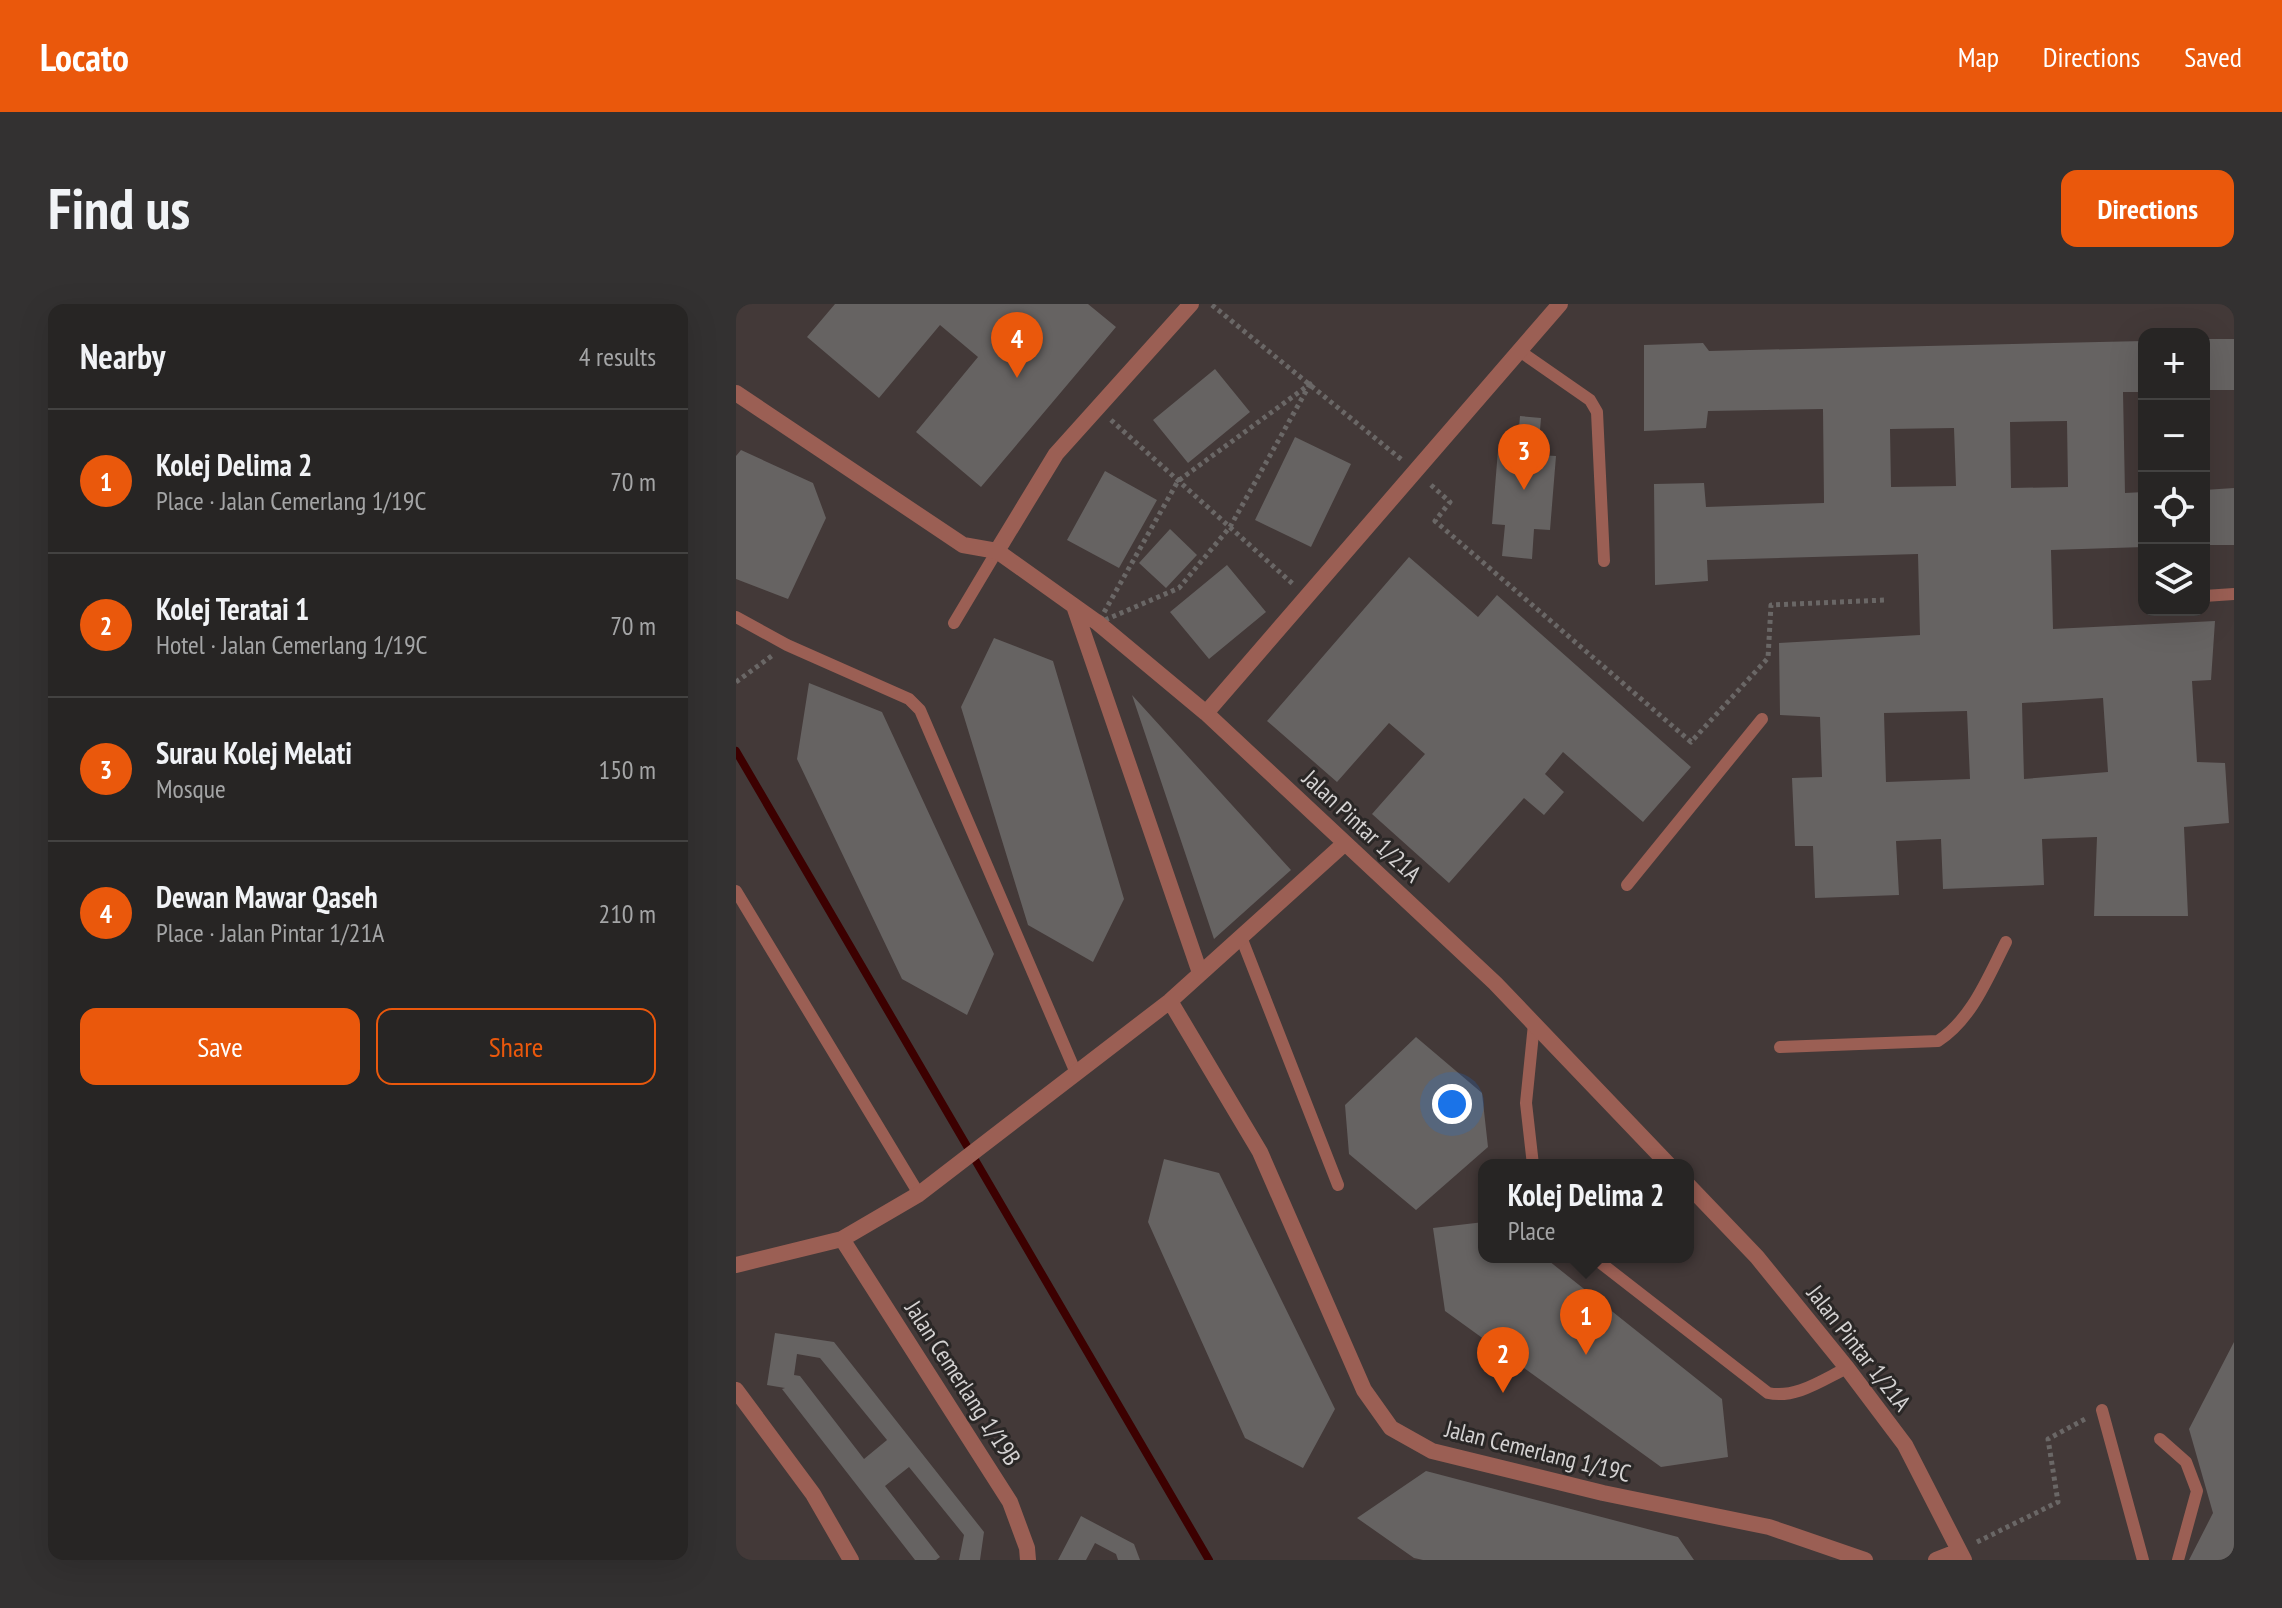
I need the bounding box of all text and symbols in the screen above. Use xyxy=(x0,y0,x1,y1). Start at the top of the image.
text: Locato xyxy=(40,32,129,81)
text: Map xyxy=(1958,38,1999,75)
text: Directions xyxy=(2043,38,2140,75)
text: Saved xyxy=(2184,38,2242,75)
button: Directions xyxy=(2061,170,2234,247)
text: Find us xyxy=(48,172,190,244)
pin: 4 xyxy=(991,312,1043,378)
map controls xyxy=(2138,328,2210,616)
button: + xyxy=(2138,328,2210,400)
text: Nearby xyxy=(80,334,165,378)
text: 4 results xyxy=(579,340,656,373)
button: − xyxy=(2138,400,2210,472)
pin: 3 xyxy=(1498,424,1550,490)
text: Kolej Delima 2 xyxy=(156,445,312,484)
text: 1 xyxy=(100,465,112,498)
text: 70 m xyxy=(610,465,656,498)
button: locate xyxy=(2138,472,2210,544)
text: Place · Jalan Cemerlang 1/19C xyxy=(156,484,426,517)
button: layers xyxy=(2138,544,2210,616)
text: Kolej Teratai 1 xyxy=(156,589,309,628)
text: 2 xyxy=(100,609,112,642)
text: 70 m xyxy=(610,609,656,642)
text: Hotel · Jalan Cemerlang 1/19C xyxy=(156,628,428,661)
text: Surau Kolej Melati xyxy=(156,733,352,772)
text: 3 xyxy=(100,753,112,786)
text: 150 m xyxy=(598,753,656,786)
street label: Jalan Pintar 1/21A xyxy=(1295,762,1428,889)
text: Mosque xyxy=(156,772,226,805)
text: Dewan Mawar Qaseh xyxy=(156,877,378,916)
text: 4 xyxy=(100,897,112,930)
text: 210 m xyxy=(598,897,656,930)
text: Place · Jalan Pintar 1/21A xyxy=(156,916,384,949)
button: Save xyxy=(80,1008,360,1085)
button: Share xyxy=(376,1008,656,1085)
your location xyxy=(1432,1084,1472,1124)
popup xyxy=(1478,1159,1694,1263)
text: Kolej Delima 2 xyxy=(1508,1175,1664,1214)
text: Place xyxy=(1508,1214,1556,1247)
street label: Jalan Pintar 1/21A xyxy=(1800,1278,1918,1418)
pin: 1 xyxy=(1560,1289,1612,1355)
street label: Jalan Cemerlang 1/19B xyxy=(898,1294,1028,1471)
pin: 2 xyxy=(1477,1327,1529,1393)
street label: Jalan Cemerlang 1/19C xyxy=(1441,1413,1634,1489)

